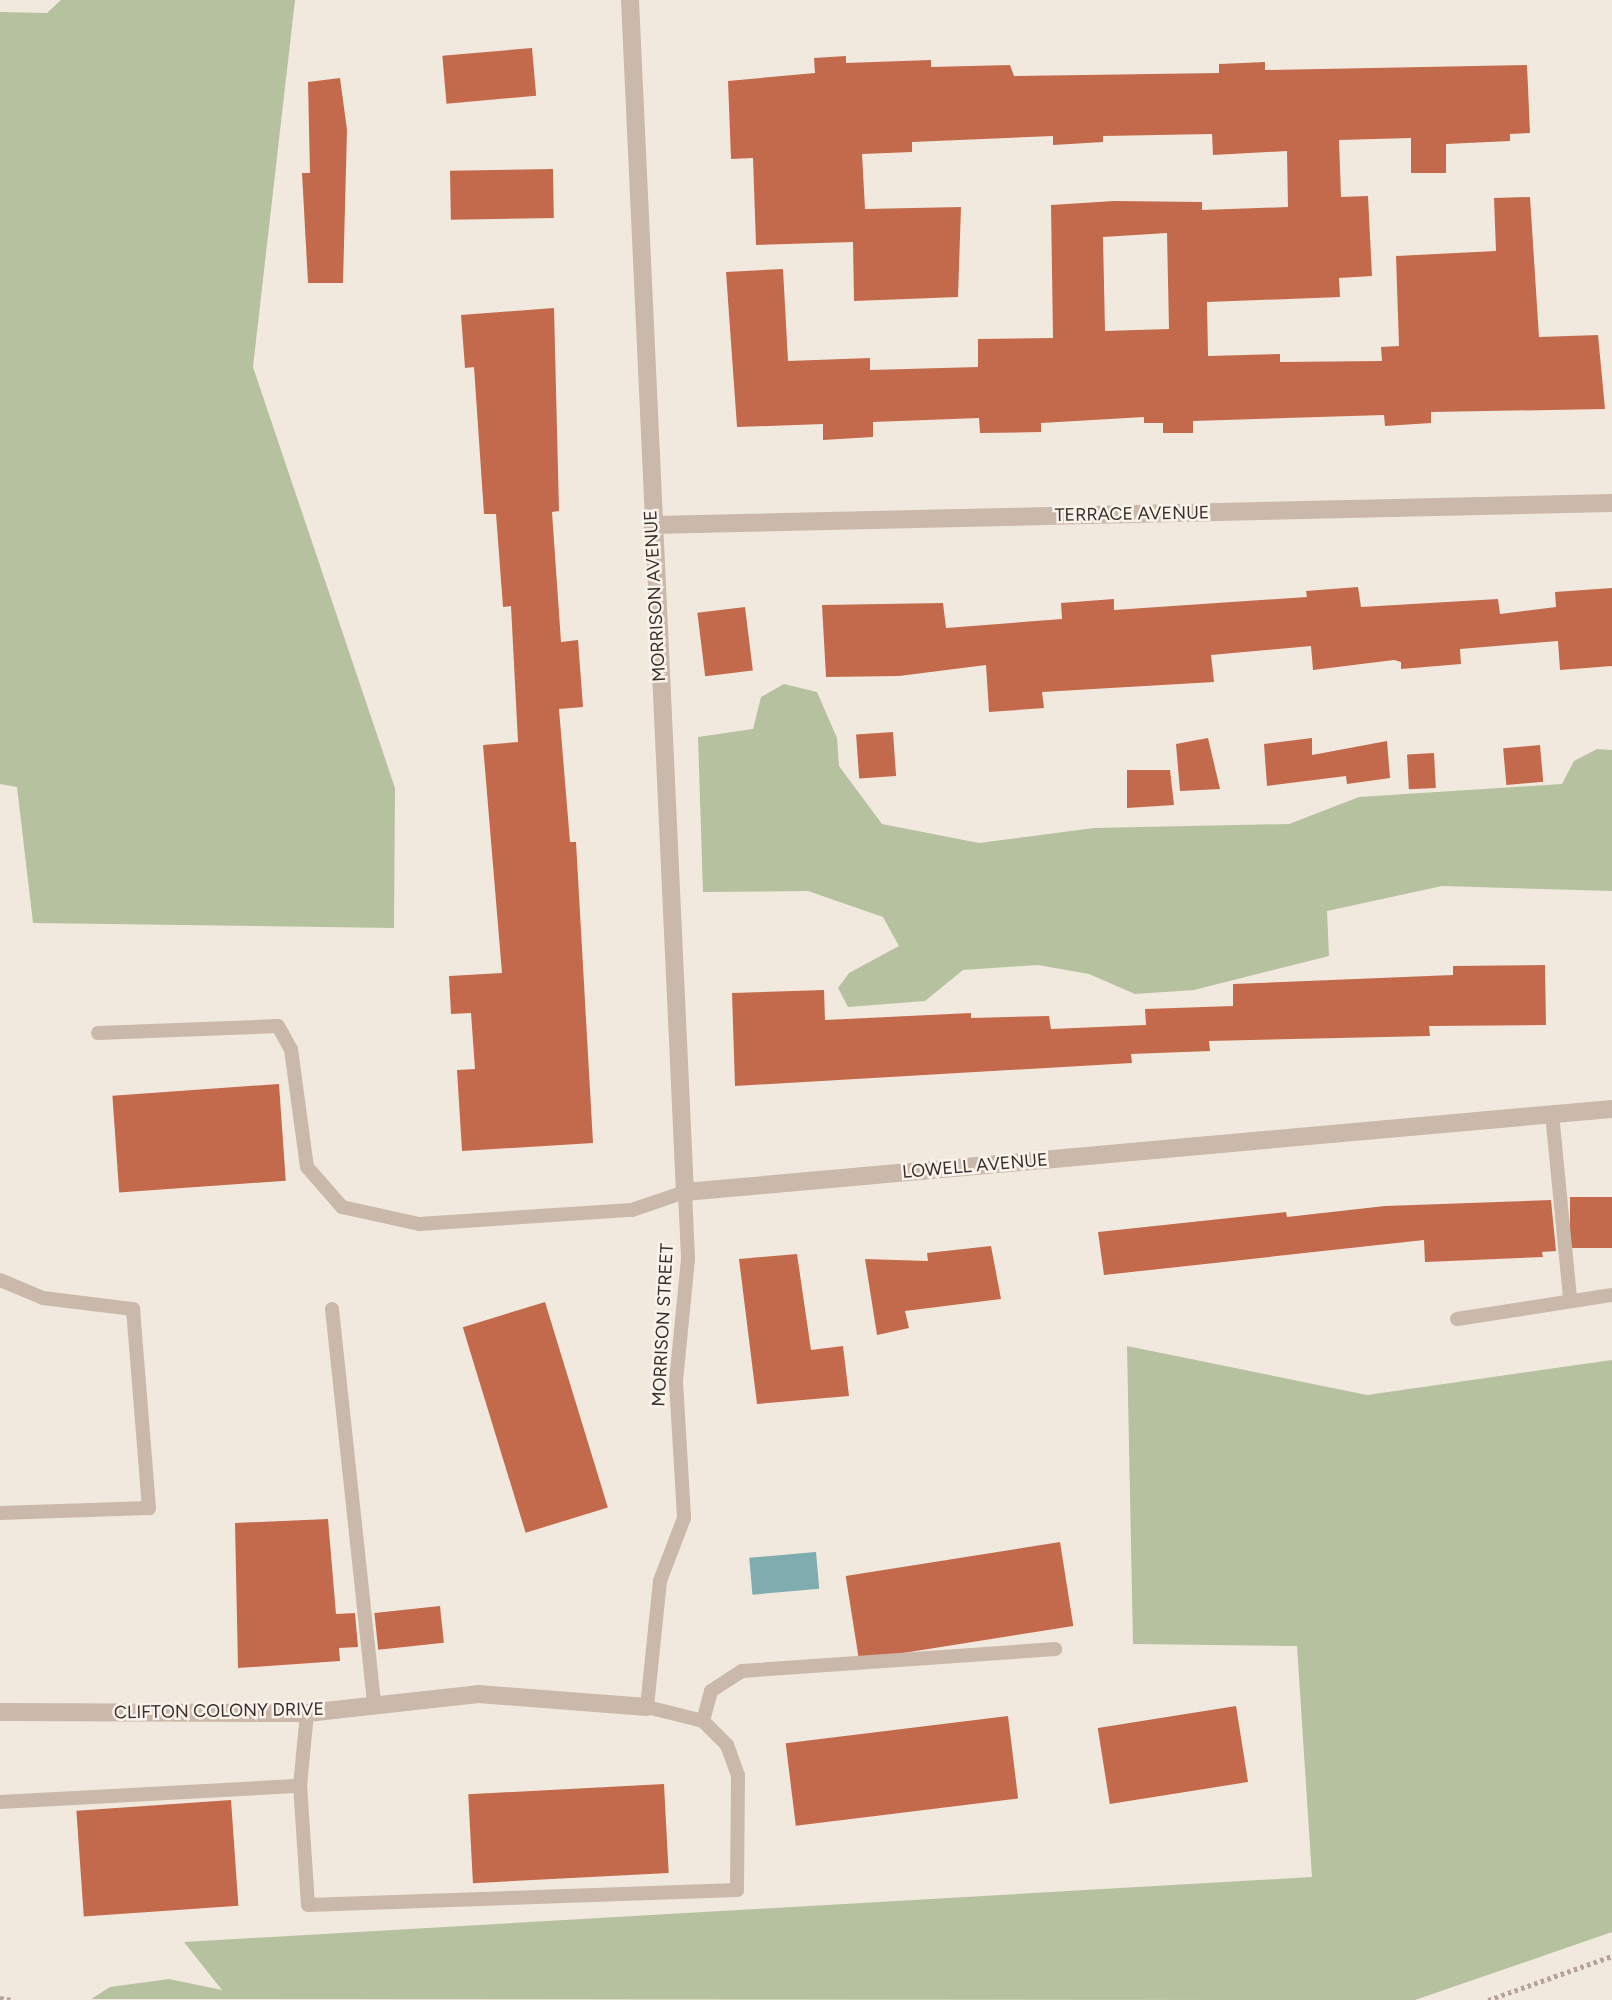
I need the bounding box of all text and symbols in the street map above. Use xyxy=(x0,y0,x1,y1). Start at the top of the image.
street label: TERRACE AVENUE xyxy=(1054,502,1210,526)
street label: MORRISON AVENUE xyxy=(640,510,670,682)
street label: LOWELL AVENUE xyxy=(901,1149,1049,1183)
street label: MORRISON STREET xyxy=(648,1243,678,1407)
street label: CLIFTON COLONY DRIVE xyxy=(114,1698,324,1724)

